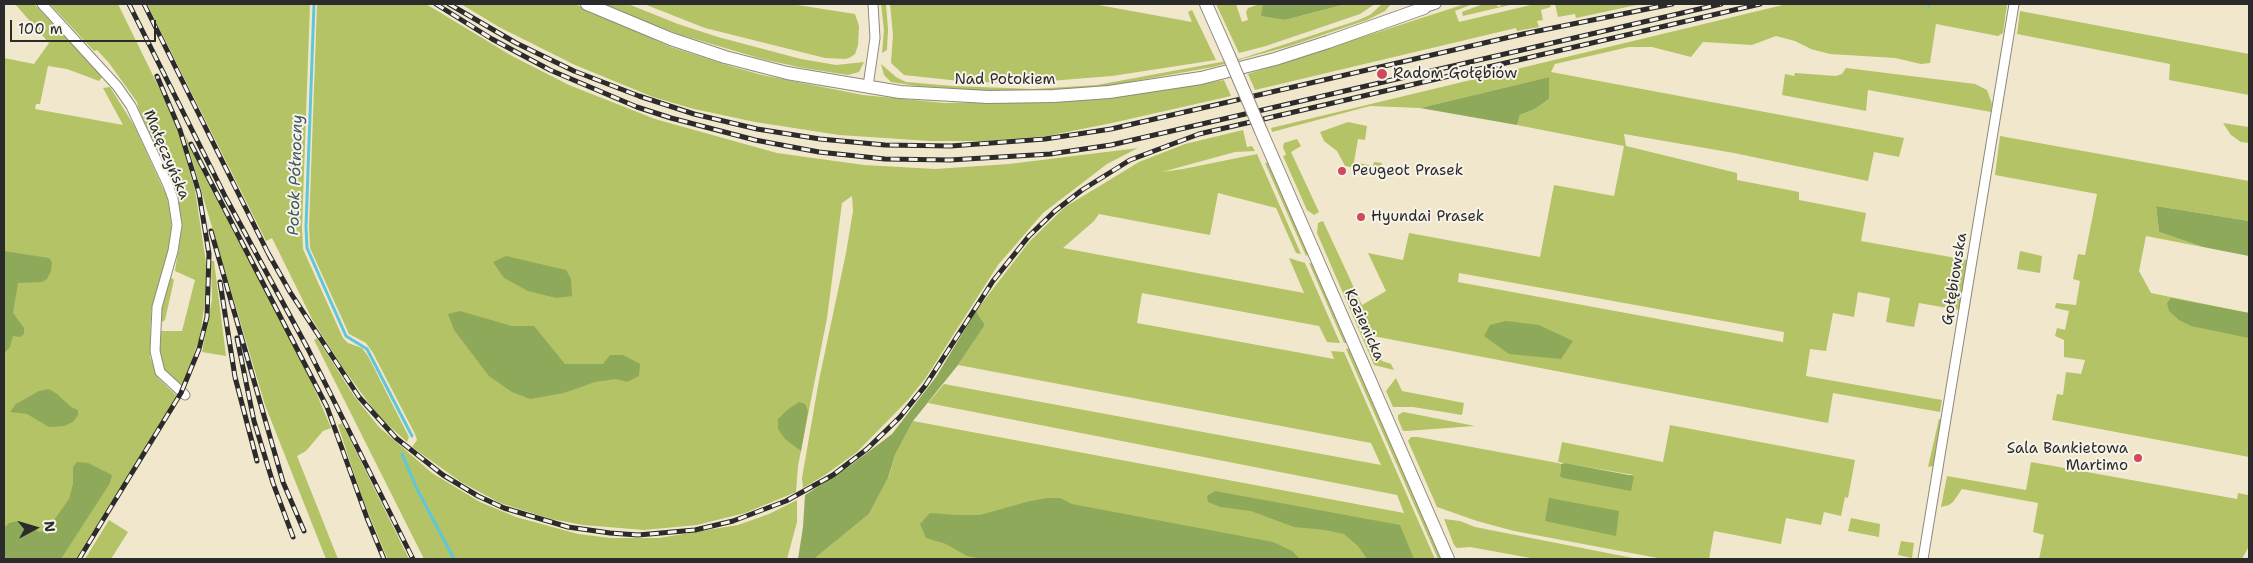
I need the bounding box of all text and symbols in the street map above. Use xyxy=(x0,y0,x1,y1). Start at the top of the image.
scale bar xyxy=(12,10,159,42)
text: 100 m xyxy=(18,19,63,39)
place label: Radom Gołębiów xyxy=(1393,65,1517,83)
marker: Radom Gołębiów xyxy=(1375,67,1389,81)
street label: Nad Potokiem xyxy=(955,71,1055,89)
street label: Małęczyńska xyxy=(139,108,193,202)
water label: Potok Północny xyxy=(284,114,308,236)
place label: Peugeot Prasek xyxy=(1352,162,1463,180)
marker: Peugeot Prasek xyxy=(1336,165,1348,177)
place label: Hyundai Prasek xyxy=(1371,208,1484,226)
marker: Hyundai Prasek xyxy=(1355,211,1367,223)
street label: Gołębiowska xyxy=(1939,232,1971,326)
street label: Kozienicka xyxy=(1340,286,1388,364)
place label: Sala Bankietowa Martimo xyxy=(2007,440,2128,475)
marker: Sala Bankietowa Martimo xyxy=(2132,452,2144,464)
north arrow xyxy=(10,503,60,553)
text: N xyxy=(40,520,59,533)

